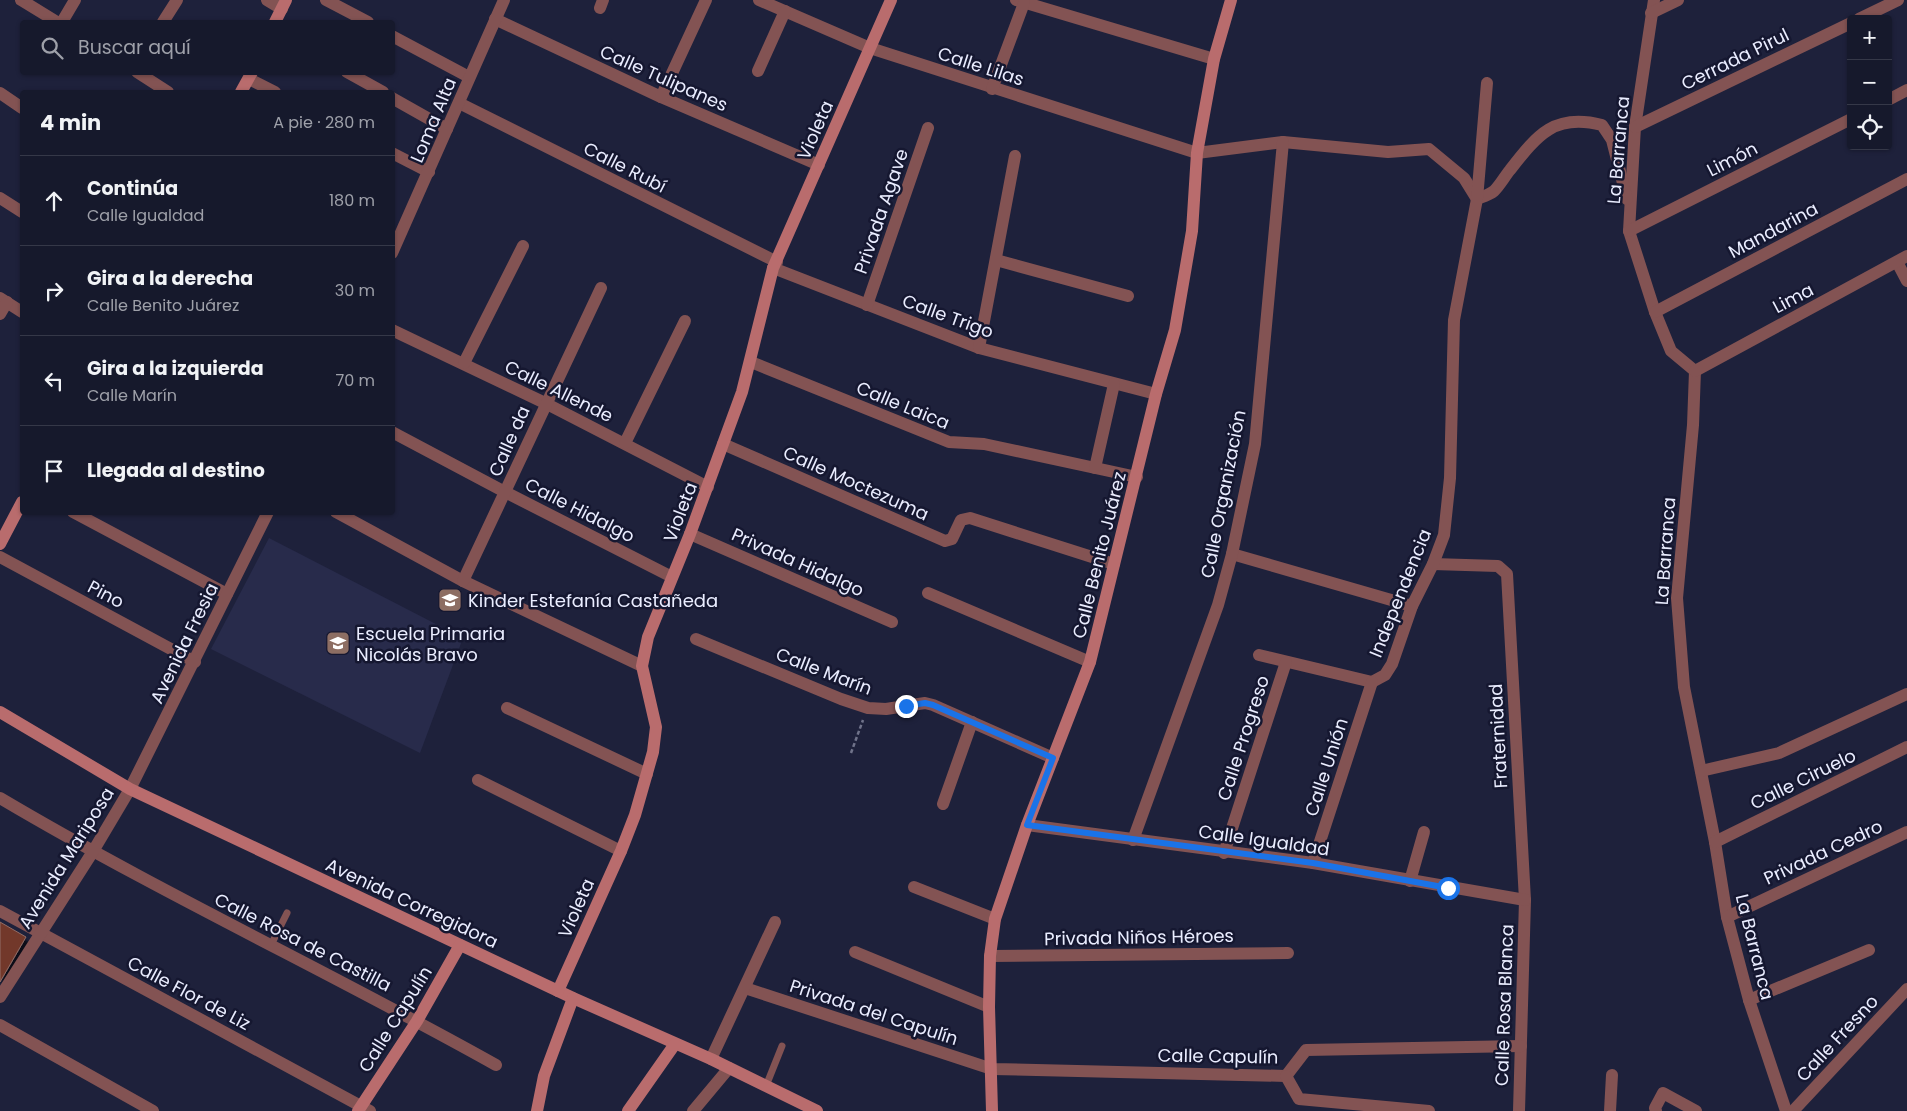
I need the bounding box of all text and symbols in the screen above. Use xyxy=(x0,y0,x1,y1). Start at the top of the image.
map controls xyxy=(1847,15,1892,150)
button: + xyxy=(1847,15,1892,60)
search box xyxy=(20,20,395,75)
street label: Cerrada Pirul xyxy=(1677,22,1793,96)
icon: search xyxy=(38,34,66,62)
text: Buscar aquí xyxy=(78,34,191,61)
street label: Calle Tulipanes xyxy=(596,39,732,117)
street label: Calle Lilas xyxy=(935,40,1027,92)
button: − xyxy=(1847,60,1892,105)
street label: Loma Alta xyxy=(404,74,462,166)
street label: La Barranca xyxy=(1601,95,1635,205)
street label: Violeta xyxy=(791,96,839,164)
button: locate xyxy=(1847,105,1892,150)
text: 4 min xyxy=(40,108,101,137)
text: A pie · 280 m xyxy=(273,111,375,134)
street label: Calle Rubí xyxy=(579,135,671,199)
street label: Limón xyxy=(1702,136,1762,182)
street label: Privada Agave xyxy=(848,145,914,277)
text: Continúa xyxy=(87,175,178,202)
icon: ahead xyxy=(40,187,68,215)
text: 180 m xyxy=(329,189,375,212)
street label: Mandarina xyxy=(1724,196,1822,264)
text: Calle Igualdad xyxy=(87,204,204,227)
text: Gira a la derecha xyxy=(87,265,253,292)
icon: right xyxy=(40,277,68,305)
street label: Lima xyxy=(1768,277,1818,319)
text: 30 m xyxy=(335,279,375,302)
street label: Calle Trigo xyxy=(899,288,997,344)
text: Calle Benito Juárez xyxy=(87,294,239,317)
street label: Calle Allende xyxy=(501,354,617,428)
text: Gira a la izquierda xyxy=(87,355,264,382)
icon: left xyxy=(40,367,68,395)
text: 70 m xyxy=(335,369,375,392)
street label: Calle Laica xyxy=(853,375,953,435)
text: Calle Marín xyxy=(87,384,177,407)
street label: Calle da xyxy=(482,402,536,480)
street label: Calle Organización xyxy=(1194,408,1252,580)
street label: Calle Moctezuma xyxy=(779,440,933,526)
icon: arrive xyxy=(40,457,68,485)
text: Llegada al destino xyxy=(87,457,265,484)
street label: Calle Benito Juárez xyxy=(1066,469,1132,641)
street label: Calle Hidalgo xyxy=(521,472,639,548)
street label: Violeta xyxy=(657,478,703,546)
street label: La Barranca xyxy=(1649,496,1681,606)
street label: Privada Hidalgo xyxy=(728,522,868,602)
street label: Independencia xyxy=(1363,525,1437,661)
street label: Pino xyxy=(83,574,129,614)
street label: Avenida Fresia xyxy=(144,578,224,708)
school or university icon: Kinder Estefanía Castañeda xyxy=(437,587,463,613)
place label: Kinder Estefanía Castañeda xyxy=(468,588,718,613)
place label: Escuela Primaria Nicolás Bravo xyxy=(356,621,505,667)
school or university icon: Escuela Primaria Nicolás Bravo xyxy=(325,630,351,656)
street label: Calle Marín xyxy=(772,641,876,701)
street label: Calle Progreso xyxy=(1211,672,1275,804)
street label: Fraternidad xyxy=(1483,683,1513,789)
route end xyxy=(895,695,918,718)
street label: Calle Unión xyxy=(1298,715,1354,819)
street label: Calle Ciruelo xyxy=(1746,743,1860,815)
street label: Avenida Mariposa xyxy=(12,782,120,934)
street label: Privada Cedro xyxy=(1760,814,1886,890)
street label: Calle Igualdad xyxy=(1197,818,1331,862)
street label: Avenida Corregidora xyxy=(322,852,502,954)
street label: Violeta xyxy=(552,874,600,942)
route start xyxy=(1437,877,1460,900)
street label: Calle Rosa de Castilla xyxy=(210,887,396,997)
street label: La Barranca xyxy=(1730,891,1780,1003)
street label: Privada Niños Héroes xyxy=(1044,923,1234,951)
street label: Calle Rosa Blanca xyxy=(1489,924,1519,1086)
street label: Calle Flor de Liz xyxy=(123,950,255,1036)
street label: Calle Capulín xyxy=(352,961,438,1077)
street label: Privada del Capulín xyxy=(787,973,961,1051)
street label: Calle Fresno xyxy=(1790,989,1884,1087)
street label: Calle Capulín xyxy=(1157,1042,1279,1070)

